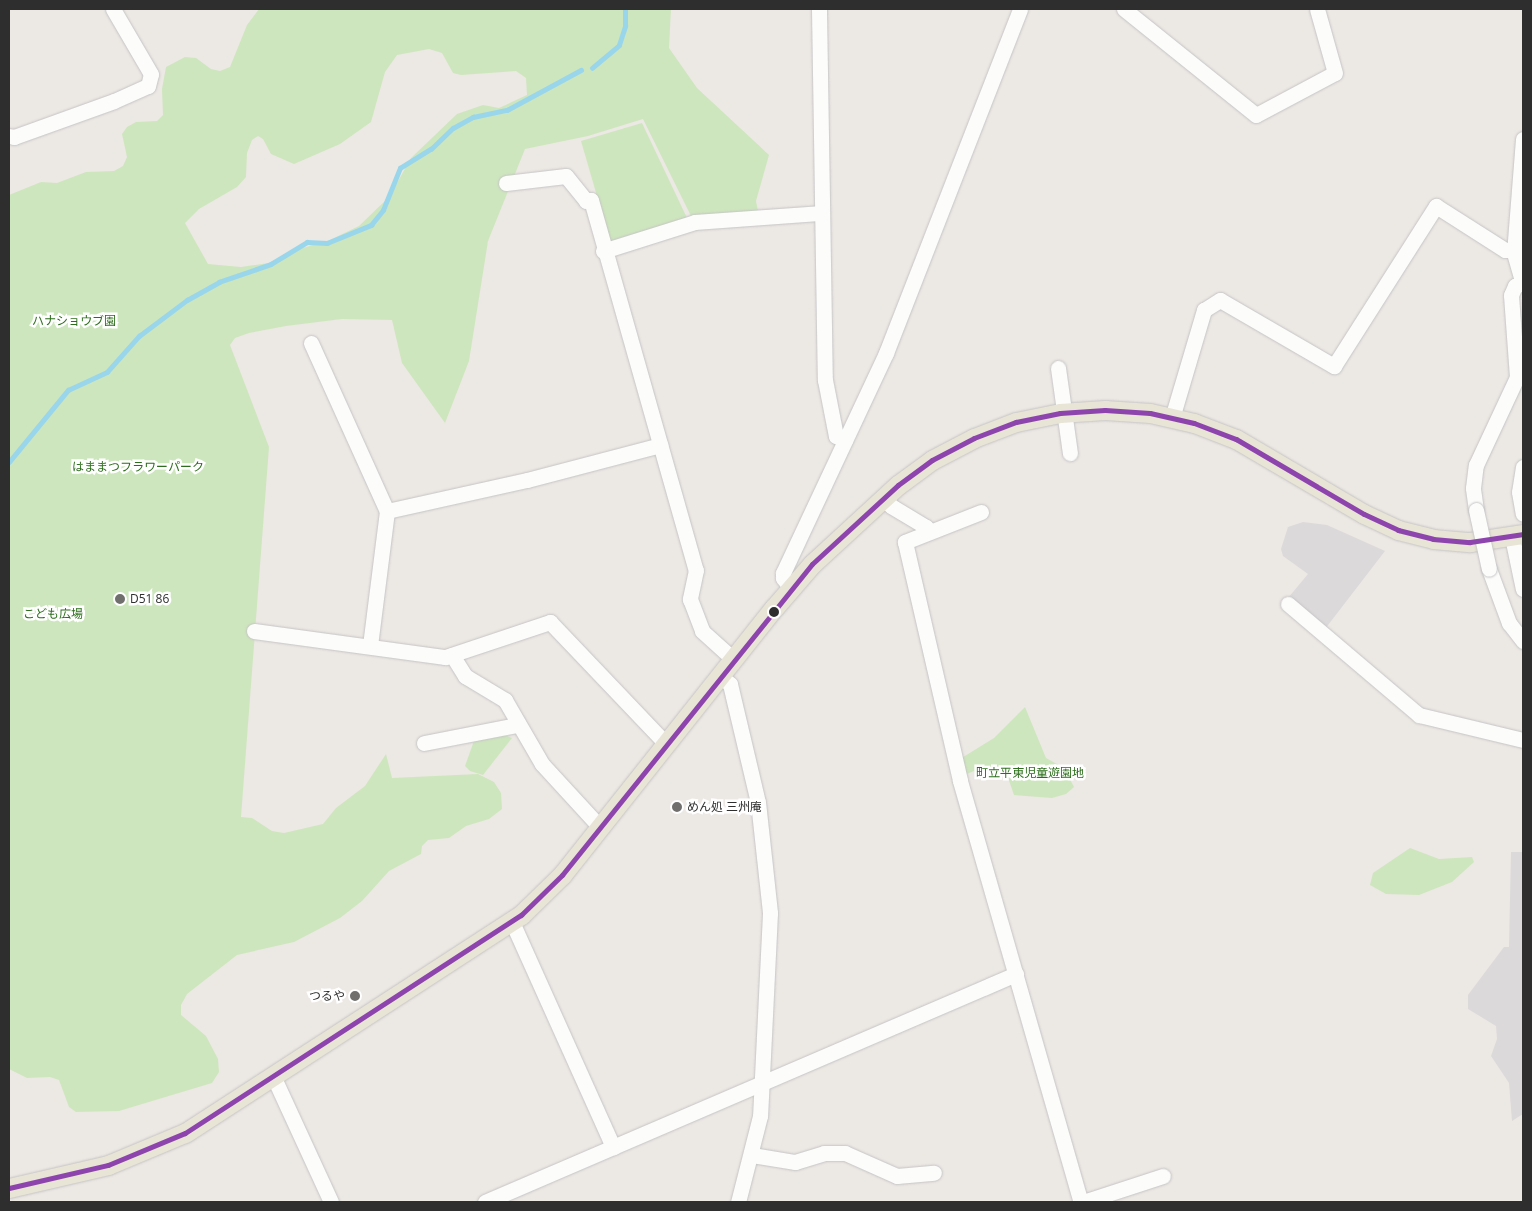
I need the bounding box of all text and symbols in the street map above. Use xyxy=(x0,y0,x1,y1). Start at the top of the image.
park label: ハナショウブ園 xyxy=(32,314,116,328)
park label: はままつフラワーパーク xyxy=(72,460,204,474)
place label: D51 86 xyxy=(130,592,169,606)
marker: D51 86 xyxy=(114,593,126,605)
park label: こども広場 xyxy=(23,607,83,621)
unlabelled marker xyxy=(769,607,779,617)
park label: 町立平東児童遊園地 xyxy=(976,766,1084,780)
place label: めん処 三州庵 xyxy=(687,800,762,814)
marker: めん処 三州庵 xyxy=(671,801,683,813)
place label: つるや xyxy=(309,989,345,1003)
marker: つるや xyxy=(349,990,361,1002)

